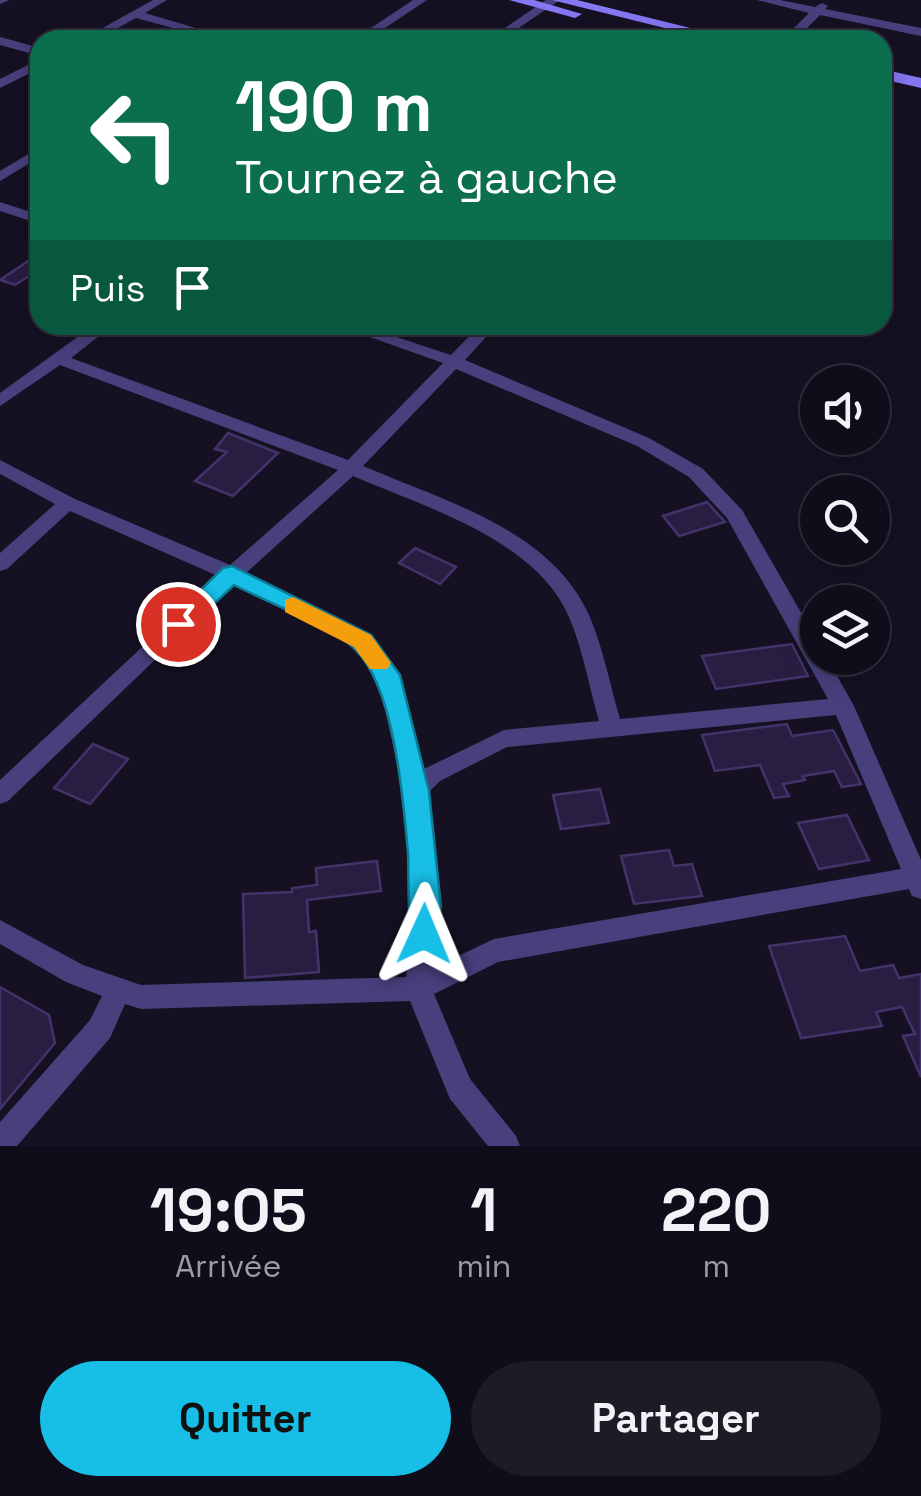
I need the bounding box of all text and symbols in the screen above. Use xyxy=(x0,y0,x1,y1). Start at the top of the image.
text: 190 m xyxy=(235,62,433,151)
icon: left xyxy=(70,70,200,200)
text: Tournez à gauche xyxy=(235,149,618,206)
icon: arrive xyxy=(165,260,220,315)
text: Puis xyxy=(70,264,145,312)
map controls xyxy=(800,365,890,675)
button: sound xyxy=(800,365,890,455)
button: search xyxy=(800,475,890,565)
pin xyxy=(136,582,221,667)
button: layers xyxy=(800,585,890,675)
icon: arrive xyxy=(151,597,206,652)
position arrow xyxy=(372,882,476,986)
text: 19:05 xyxy=(150,1172,307,1249)
text: 1 xyxy=(470,1172,497,1249)
text: 220 xyxy=(661,1172,771,1249)
text: Arrivée xyxy=(175,1246,282,1286)
text: min xyxy=(456,1246,511,1286)
text: m xyxy=(702,1246,730,1286)
button: Quitter xyxy=(40,1361,451,1476)
button: Partager xyxy=(471,1361,881,1476)

